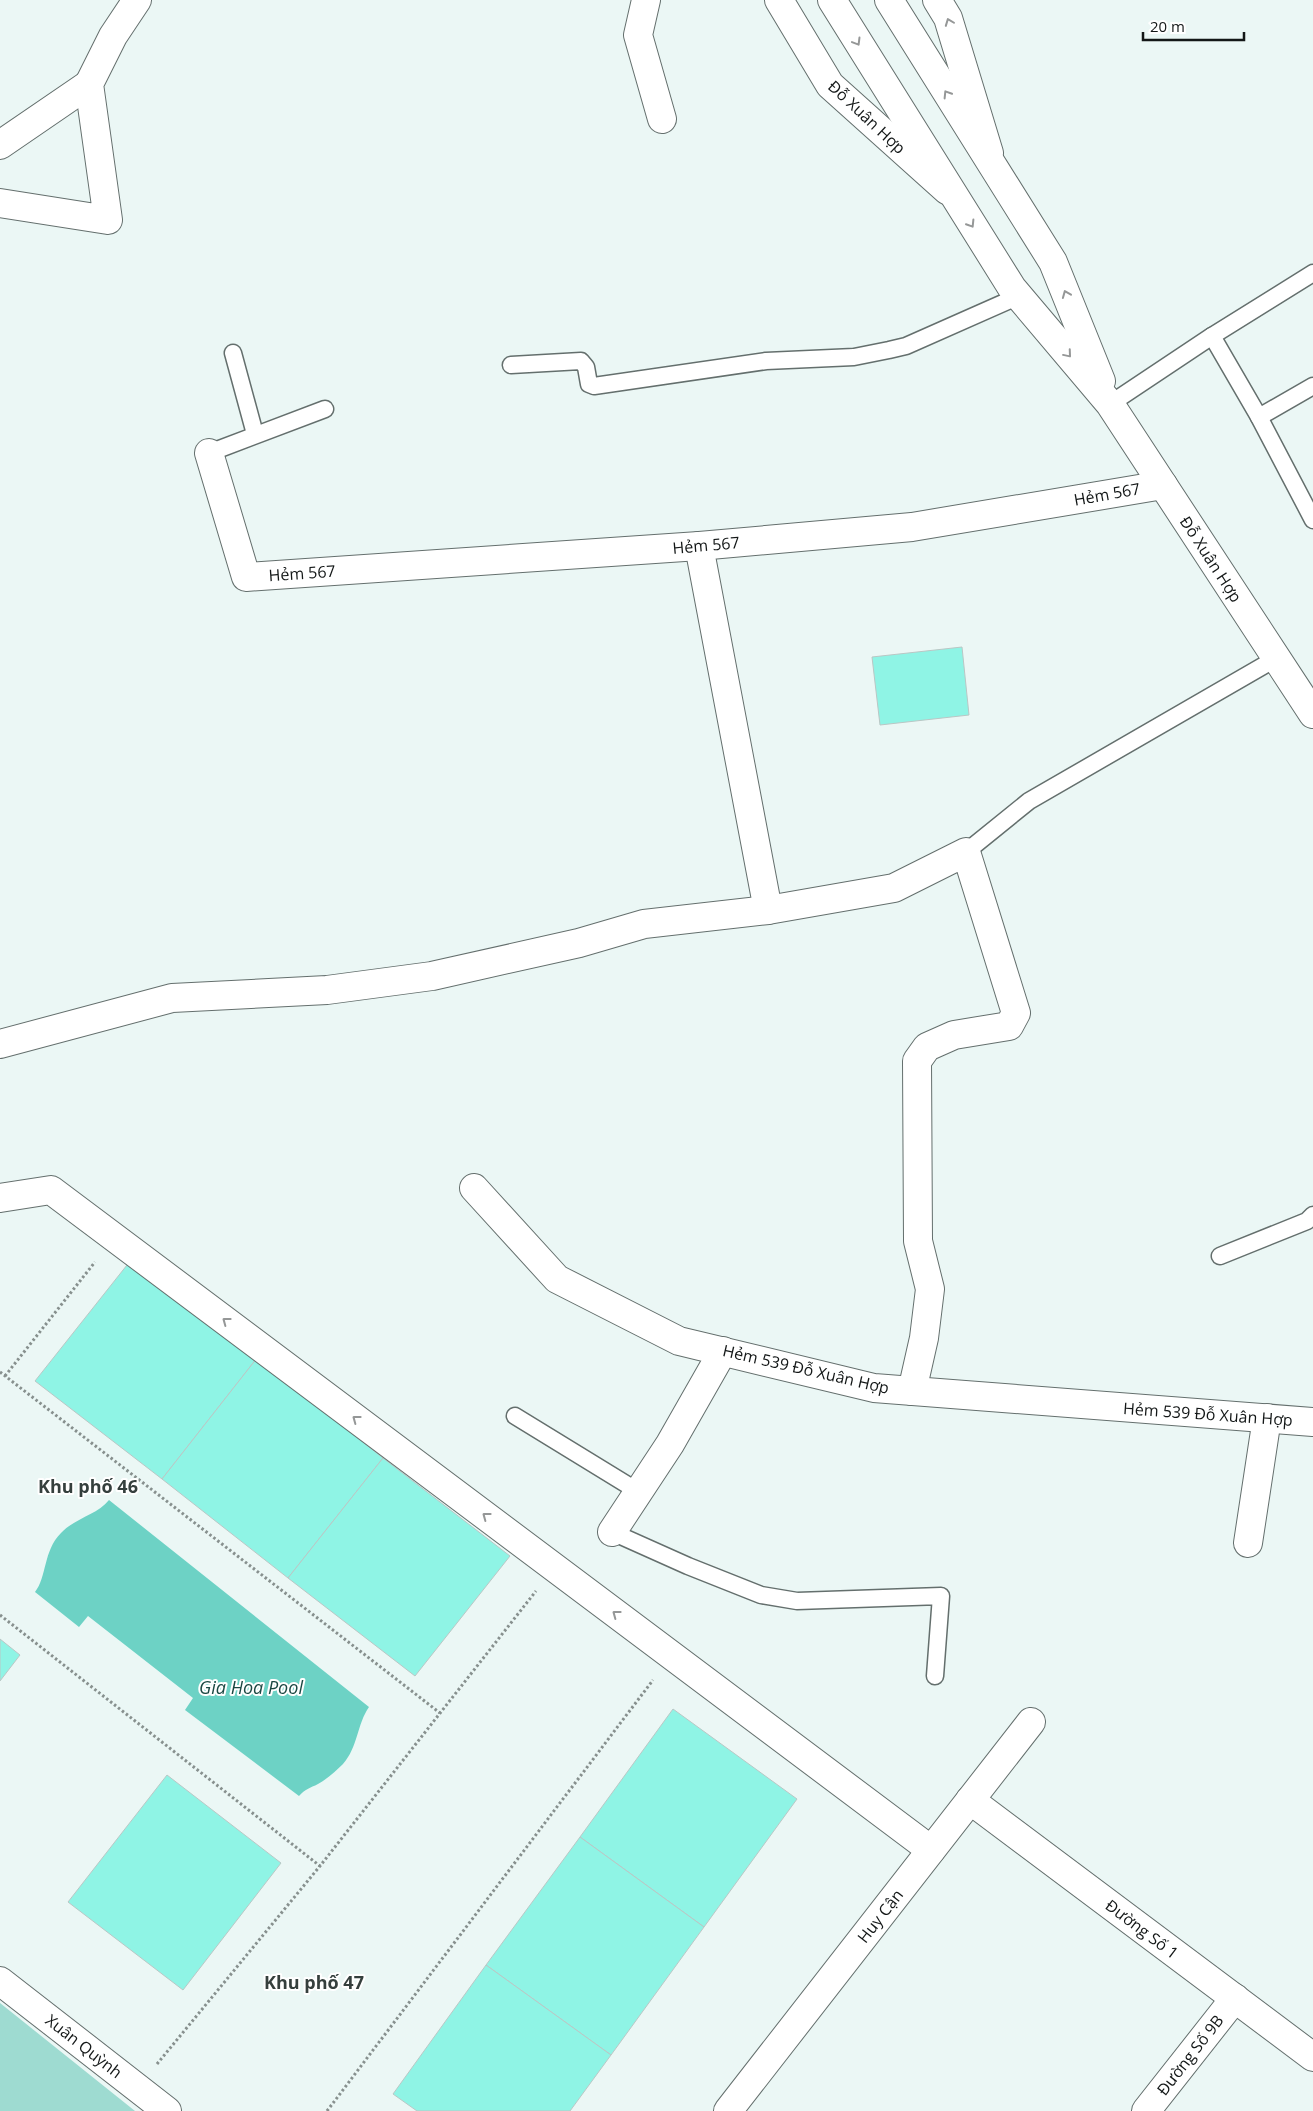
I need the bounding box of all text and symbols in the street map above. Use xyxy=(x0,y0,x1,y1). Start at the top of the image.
scale bar xyxy=(1143,10,1244,42)
text: 20 m xyxy=(1150,16,1185,36)
one-way arrow xyxy=(945,18,955,27)
one-way arrow xyxy=(851,36,861,45)
street label: Đỗ Xuân Hợp xyxy=(823,75,911,159)
one-way arrow xyxy=(944,90,954,99)
one-way arrow xyxy=(965,219,975,228)
one-way arrow xyxy=(1061,290,1071,298)
one-way arrow xyxy=(1062,348,1071,357)
street label: Hẻm 567 xyxy=(1072,477,1142,511)
street label: Đỗ Xuân Hợp xyxy=(1175,512,1247,606)
street label: Hẻm 567 xyxy=(672,531,740,559)
street label: Hẻm 567 xyxy=(268,560,336,586)
one-way arrow xyxy=(223,1319,232,1327)
street label: Hẻm 539 Đỗ Xuân Hợp xyxy=(721,1339,891,1399)
street label: Hẻm 539 Đỗ Xuân Hợp xyxy=(1122,1397,1294,1431)
one-way arrow xyxy=(352,1416,362,1425)
district label: Khu phố 46 xyxy=(38,1474,138,1498)
one-way arrow xyxy=(483,1514,492,1522)
one-way arrow xyxy=(613,1611,622,1619)
water label: Gia Hoa Pool xyxy=(199,1675,303,1699)
street label: Huy Cận xyxy=(852,1885,908,1947)
street label: Đường Số 1 xyxy=(1101,1894,1183,1964)
district label: Khu phố 47 xyxy=(264,1970,364,1994)
street label: Xuân Quỳnh xyxy=(41,2009,127,2083)
street label: Đường Số 9B xyxy=(1152,2010,1228,2100)

